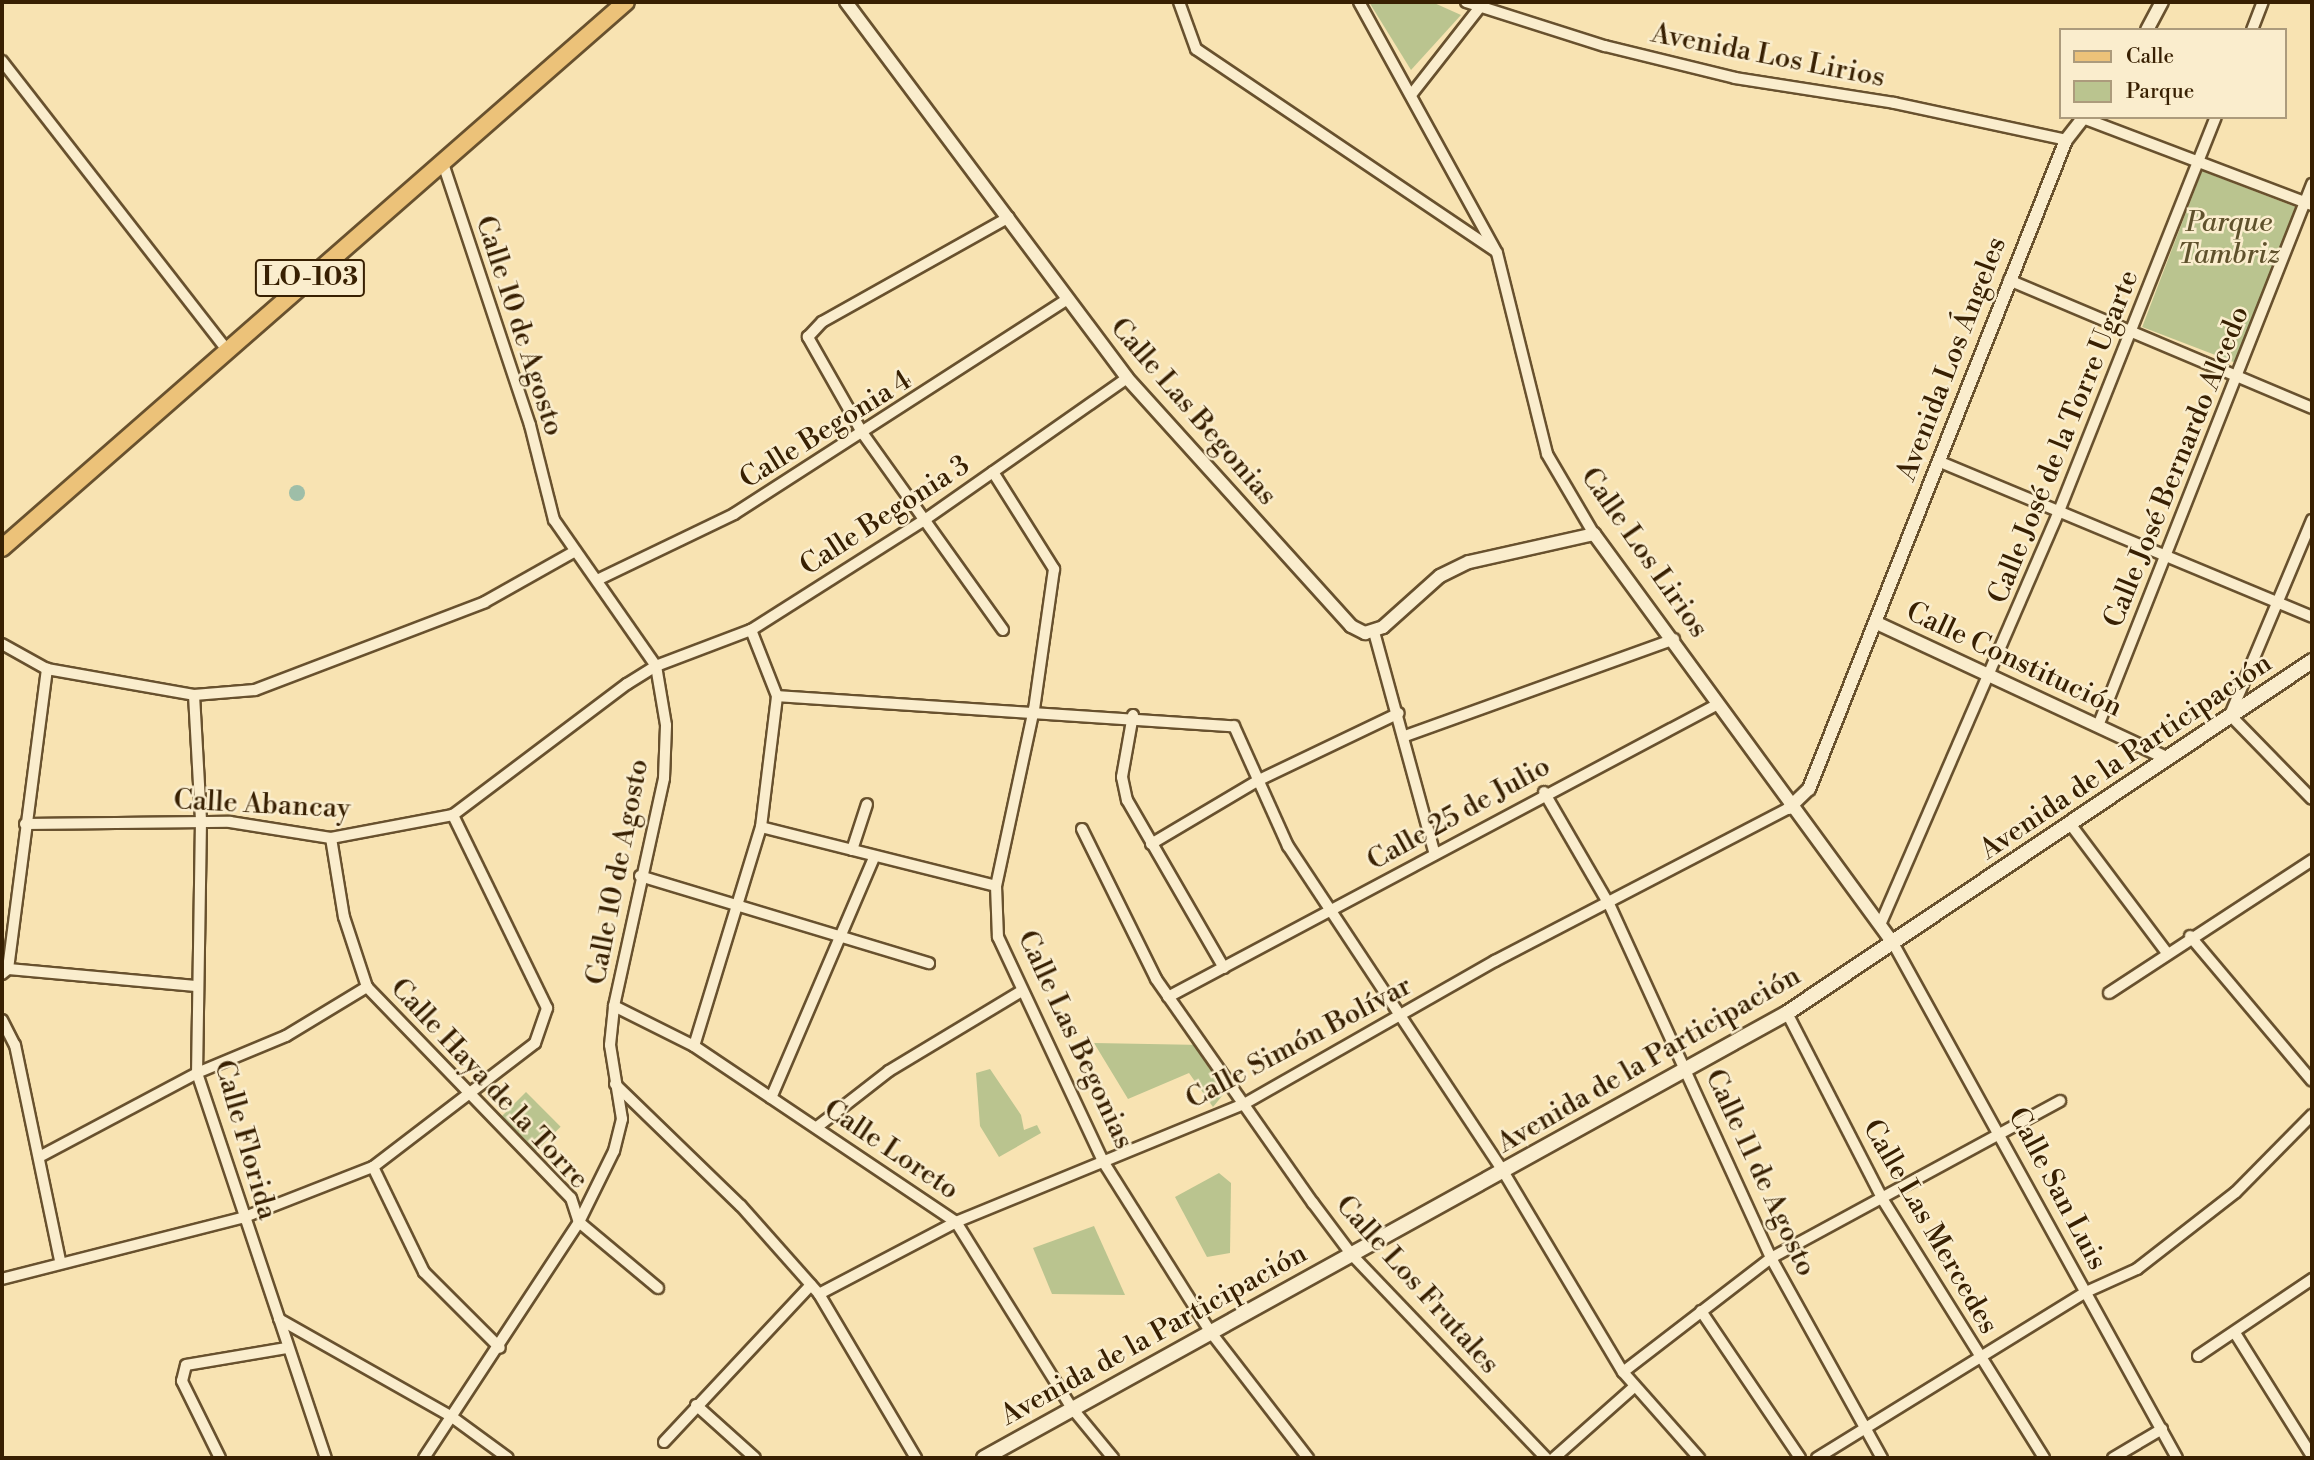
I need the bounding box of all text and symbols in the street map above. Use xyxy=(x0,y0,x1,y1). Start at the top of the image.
street label: Avenida Los Lirios xyxy=(1648,17,1888,95)
legend xyxy=(2058,28,2286,119)
text: Calle xyxy=(2126,44,2174,70)
text: Parque xyxy=(2126,79,2194,105)
park label: Parque Tambriz xyxy=(2177,206,2281,272)
street label: Calle 10 de Agosto xyxy=(468,212,570,440)
street label: Avenida Los Ángeles xyxy=(1890,232,2014,486)
road number: LO-103 xyxy=(254,256,366,300)
street label: Calle José de la Torre Ugarte xyxy=(1982,265,2146,609)
street label: Calle José Bernardo Alcedo xyxy=(2097,301,2257,633)
street label: Calle Las Begonias xyxy=(1103,312,1283,512)
street label: Calle Begonia 4 xyxy=(734,364,918,496)
street label: Calle Begonia 3 xyxy=(794,449,976,583)
street label: Calle Los Lirios xyxy=(1573,462,1715,644)
street label: Calle Constitución xyxy=(1901,595,2127,725)
street label: Avenida de la Participación xyxy=(1974,647,2278,867)
street label: Calle 25 de Julio xyxy=(1362,750,1556,878)
street label: Calle 10 de Agosto xyxy=(580,756,656,988)
street label: Calle Abancay xyxy=(173,784,351,826)
street label: Calle Las Begonias xyxy=(1010,925,1140,1155)
street label: Avenida de la Participación xyxy=(1491,959,1807,1161)
street label: Calle Simón Bolívar xyxy=(1180,969,1418,1117)
street label: Calle Haya de la Torre xyxy=(383,972,595,1196)
street label: Calle Florida xyxy=(206,1056,284,1224)
street label: Calle 11 de Agosto xyxy=(1697,1064,1823,1282)
street label: Calle Loreto xyxy=(817,1093,965,1207)
street label: Calle San Luis xyxy=(2000,1102,2114,1276)
street label: Calle Las Mercedes xyxy=(1855,1114,2005,1340)
street label: Calle Los Frutales xyxy=(1328,1189,1506,1381)
street label: Avenida de la Participación xyxy=(995,1237,1313,1433)

